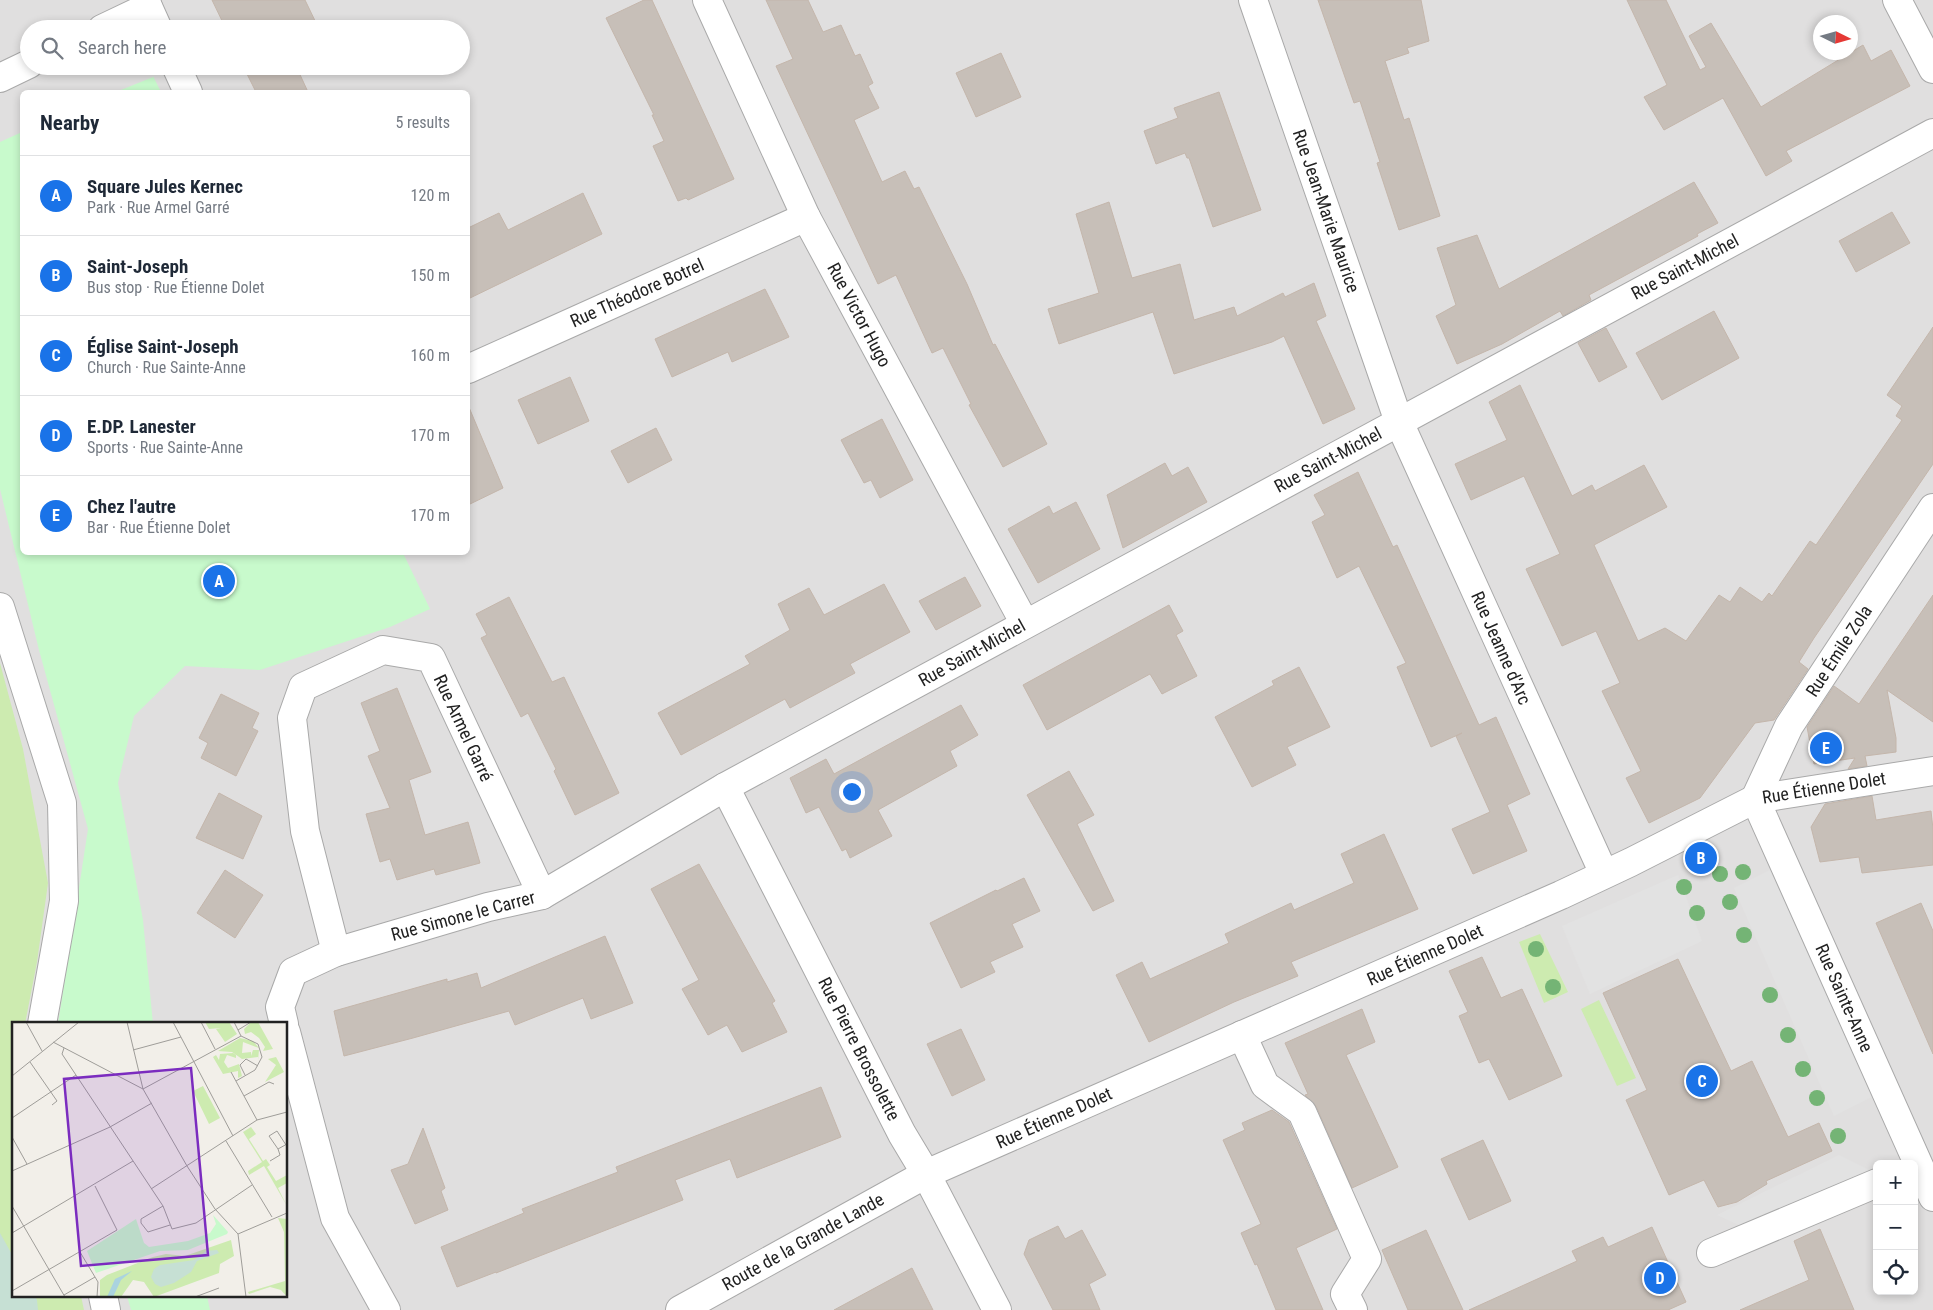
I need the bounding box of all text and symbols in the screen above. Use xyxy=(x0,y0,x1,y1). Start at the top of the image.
north arrow xyxy=(1813,15,1858,60)
search box xyxy=(20,20,470,75)
icon: search xyxy=(38,34,66,62)
text: Search here xyxy=(78,36,166,59)
text: Nearby xyxy=(40,111,99,135)
text: 5 results xyxy=(395,113,450,132)
street label: Rue Jean-Marie Maurice xyxy=(1289,126,1364,295)
text: Square Jules Kernec xyxy=(87,175,243,198)
text: A xyxy=(51,186,61,205)
text: 120 m xyxy=(411,186,450,205)
text: Park · Rue Armel Garré xyxy=(87,198,229,217)
street label: Rue Saint-Michel xyxy=(1627,229,1742,304)
street label: Rue Théodore Botrel xyxy=(567,254,707,331)
text: Saint-Joseph xyxy=(87,255,188,278)
street label: Rue Victor Hugo xyxy=(823,259,896,370)
text: B xyxy=(52,266,60,285)
text: 150 m xyxy=(411,266,450,285)
text: Bus stop · Rue Étienne Dolet xyxy=(87,278,264,297)
text: Église Saint-Joseph xyxy=(87,335,239,358)
text: C xyxy=(51,346,61,365)
text: 160 m xyxy=(411,346,450,365)
text: Church · Rue Sainte-Anne xyxy=(87,358,246,377)
text: E.DP. Lanester xyxy=(87,415,196,438)
street label: Rue Saint-Michel xyxy=(1270,422,1385,497)
text: D xyxy=(51,426,61,445)
text: 170 m xyxy=(411,426,450,445)
text: Sports · Rue Sainte-Anne xyxy=(87,438,243,457)
text: Chez l'autre xyxy=(87,495,176,518)
text: E xyxy=(52,506,60,525)
text: 170 m xyxy=(411,506,450,525)
text: Bar · Rue Étienne Dolet xyxy=(87,518,231,537)
pin: A xyxy=(203,562,235,600)
street label: Rue Jeanne d'Arc xyxy=(1467,588,1536,708)
street label: Rue Émile Zola xyxy=(1801,601,1876,701)
street label: Rue Saint-Michel xyxy=(915,615,1029,691)
street label: Rue Armel Garré xyxy=(430,671,497,785)
pin: E xyxy=(1810,729,1842,767)
street label: Rue Étienne Dolet xyxy=(1761,767,1887,808)
your location xyxy=(839,779,865,805)
pin: B xyxy=(1685,839,1717,877)
street label: Rue Simone le Carrer xyxy=(388,886,538,945)
street label: Rue Étienne Dolet xyxy=(1363,920,1486,990)
street label: Rue Sainte-Anne xyxy=(1811,940,1878,1055)
street label: Rue Pierre Brossolette xyxy=(814,974,905,1124)
inset map xyxy=(12,1022,288,1298)
pin: C xyxy=(1686,1062,1718,1100)
street label: Rue Étienne Dolet xyxy=(992,1083,1115,1153)
map controls xyxy=(1873,1160,1918,1295)
button: + xyxy=(1873,1160,1918,1205)
street label: Route de la Grande Lande xyxy=(718,1188,887,1295)
button: − xyxy=(1873,1205,1918,1250)
button: locate xyxy=(1873,1250,1918,1295)
pin: D xyxy=(1644,1259,1676,1297)

